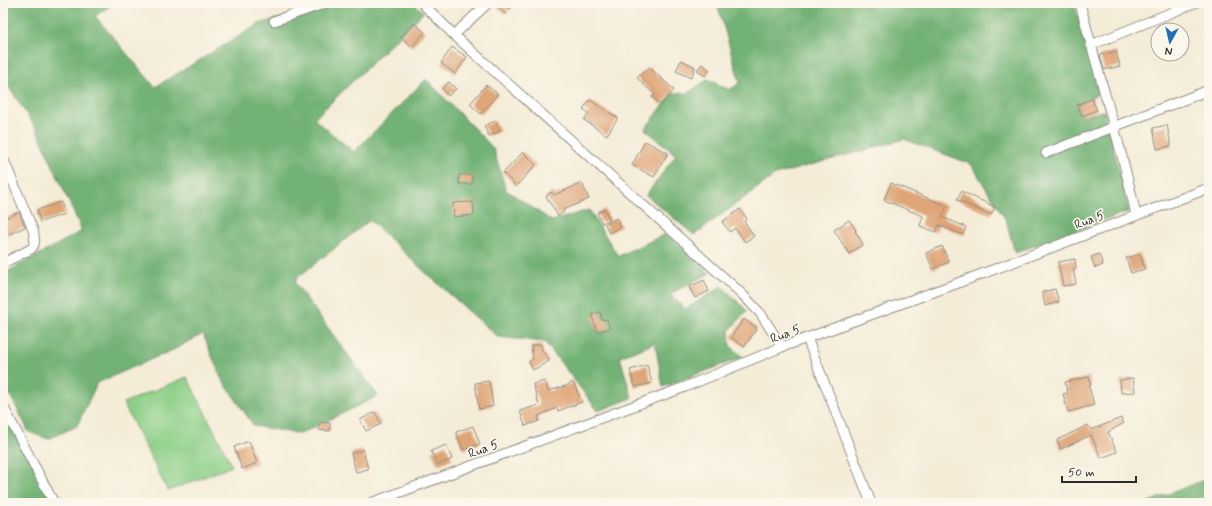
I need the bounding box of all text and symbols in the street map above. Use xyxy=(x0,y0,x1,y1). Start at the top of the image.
north arrow xyxy=(1150,22,1190,62)
text: N xyxy=(1164,43,1173,58)
street label: Rua 5 xyxy=(1072,207,1107,234)
street label: Rua 5 xyxy=(768,321,803,348)
street label: Rua 5 xyxy=(466,436,501,463)
scale bar xyxy=(1062,458,1136,484)
text: 50 m xyxy=(1068,465,1095,481)

